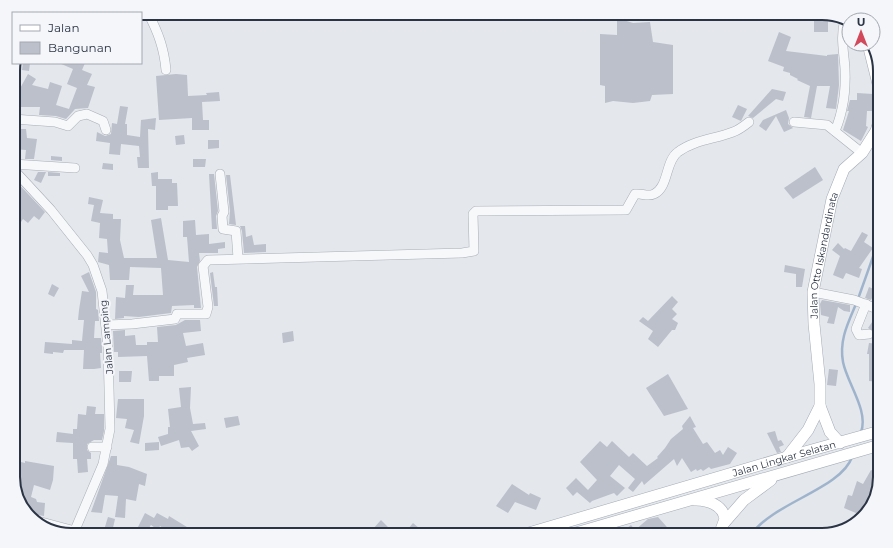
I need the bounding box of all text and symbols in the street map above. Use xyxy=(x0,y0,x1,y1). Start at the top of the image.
legend xyxy=(12,12,142,64)
north arrow xyxy=(841,12,881,52)
text: U xyxy=(857,15,865,29)
text: Jalan xyxy=(47,20,80,35)
text: Bangunan xyxy=(48,40,112,55)
street label: Jalan Otto Iskandardinata xyxy=(807,190,841,320)
street label: Jalan Lamping xyxy=(97,299,116,376)
street label: Jalan Lingkar Selatan xyxy=(730,438,837,480)

